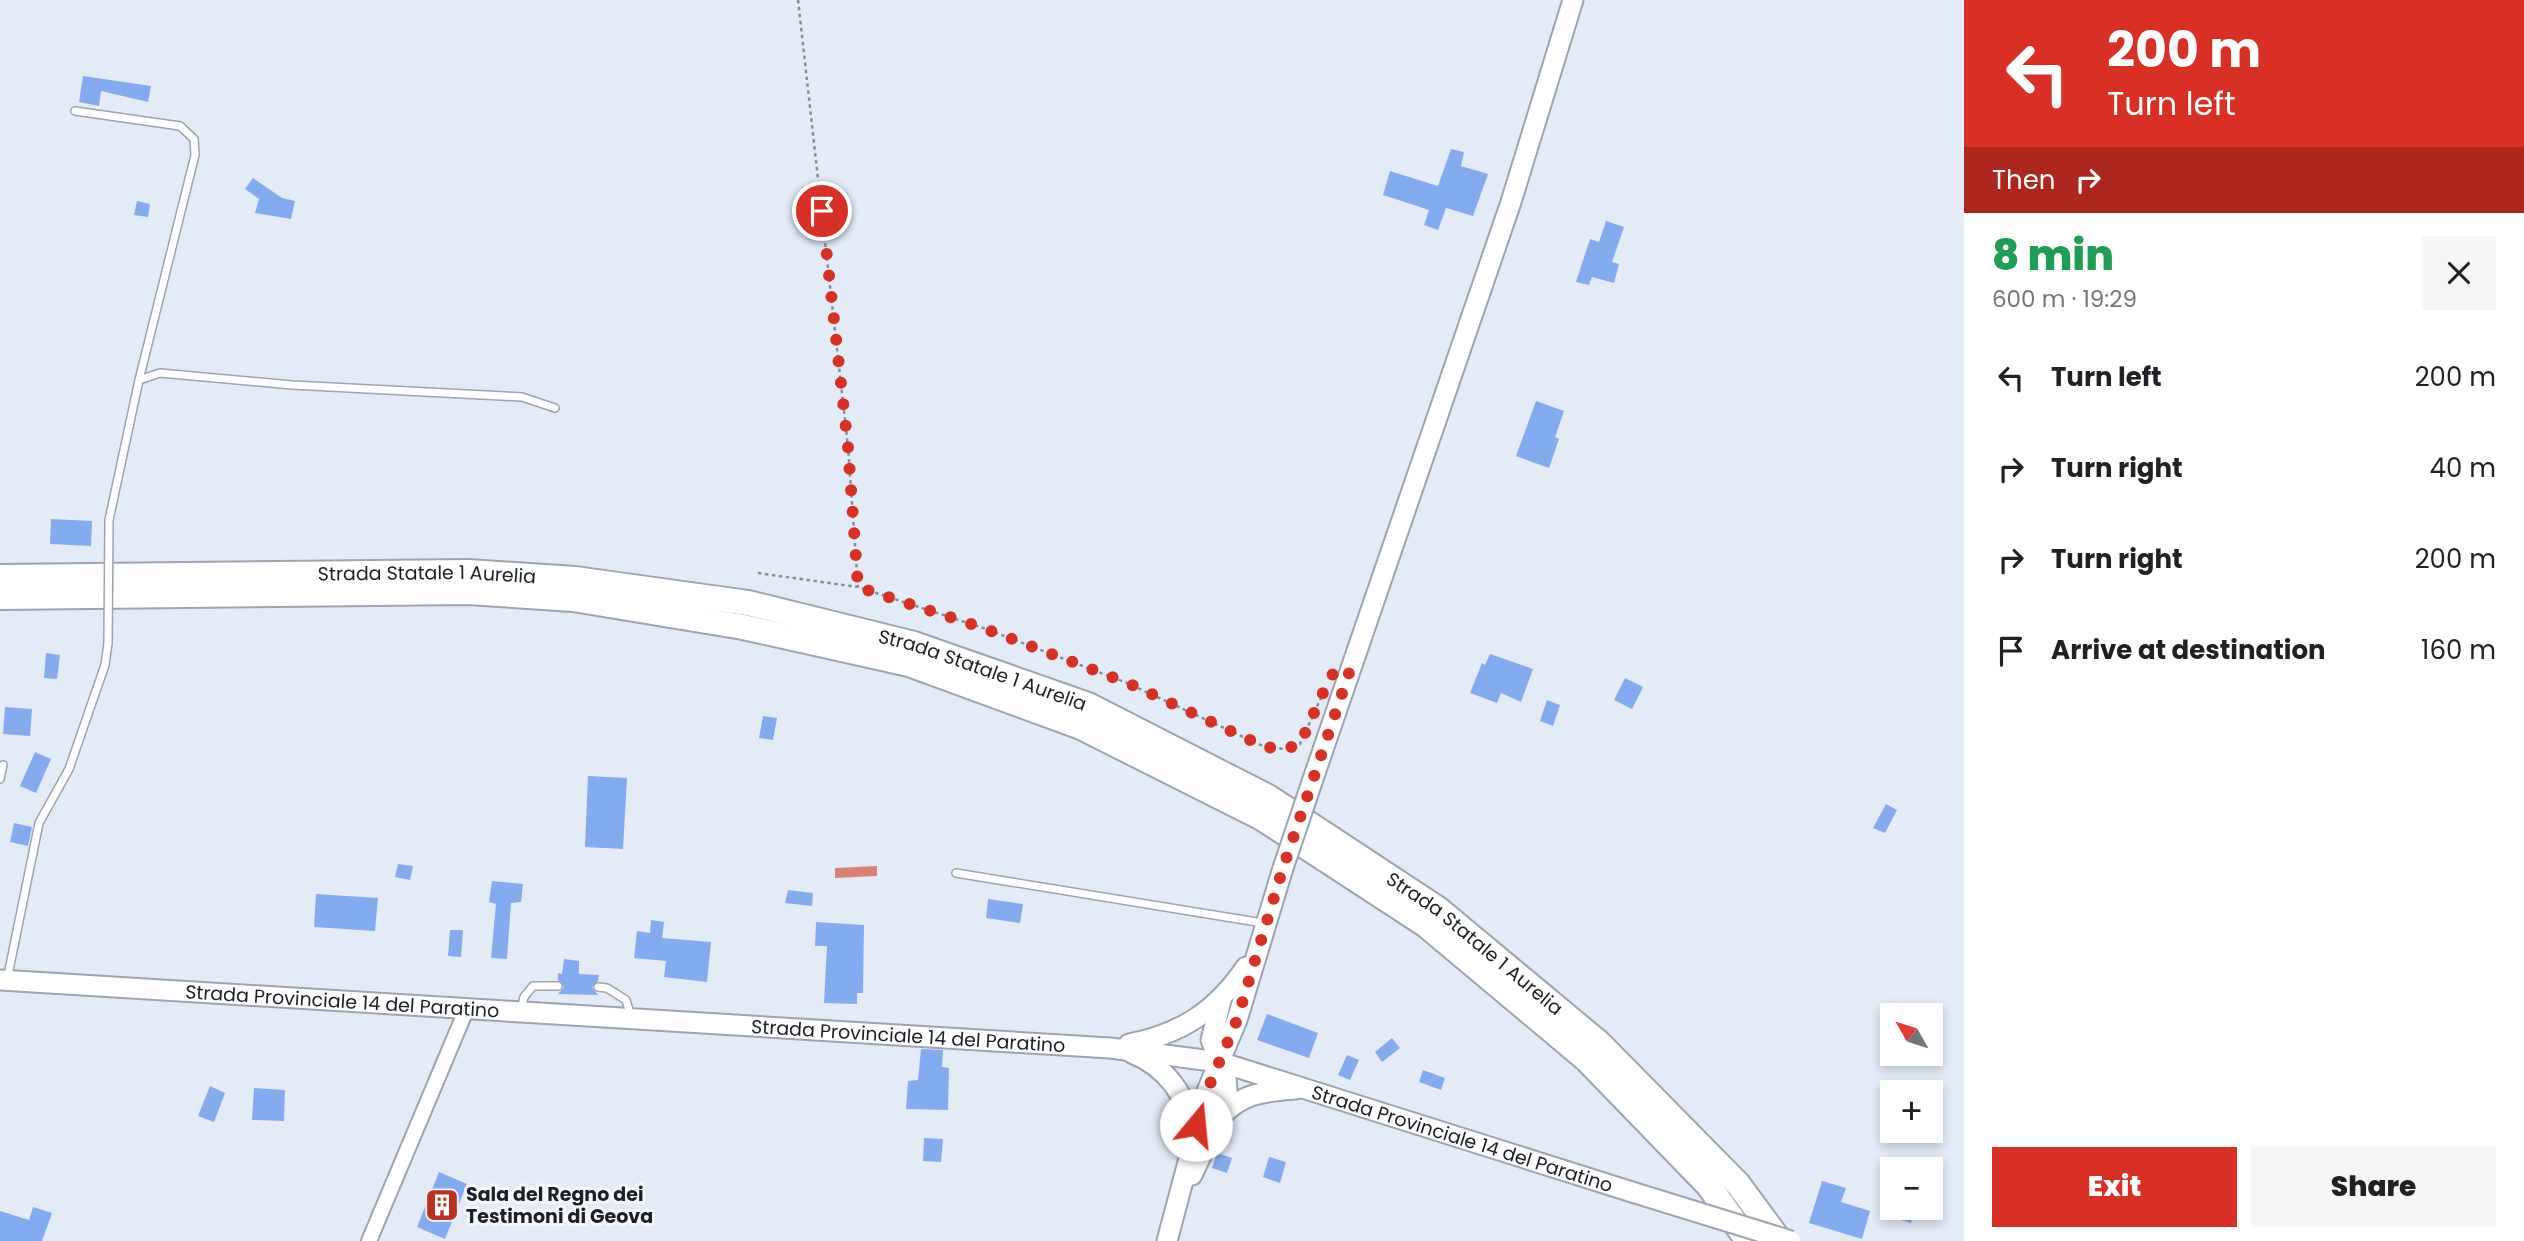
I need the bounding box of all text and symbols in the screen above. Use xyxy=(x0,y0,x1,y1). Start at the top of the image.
text: 200 m xyxy=(2107,16,2261,84)
icon: left xyxy=(1992,28,2083,119)
text: Turn left xyxy=(2107,81,2236,126)
icon: right xyxy=(2069,161,2107,199)
text: Then xyxy=(1992,162,2055,198)
pin xyxy=(792,181,852,241)
icon: arrive xyxy=(803,192,841,230)
text: 8 min xyxy=(1992,226,2114,285)
button: close xyxy=(2422,236,2496,310)
text: 600 m · 19:29 xyxy=(1992,283,2137,315)
icon: left xyxy=(1992,359,2030,397)
text: Turn left xyxy=(2051,359,2162,395)
text: 200 m xyxy=(2415,359,2496,395)
icon: right xyxy=(1992,450,2030,488)
text: Turn right xyxy=(2051,450,2183,486)
text: 40 m xyxy=(2430,450,2496,486)
icon: right xyxy=(1992,541,2030,579)
text: Turn right xyxy=(2051,541,2183,577)
text: 200 m xyxy=(2415,541,2496,577)
street label: Strada Statale 1 Aurelia xyxy=(318,558,537,590)
street label: Strada Statale 1 Aurelia xyxy=(876,622,1090,717)
icon: arrive xyxy=(1992,632,2030,670)
text: Arrive at destination xyxy=(2051,632,2326,668)
text: 160 m xyxy=(2421,632,2496,668)
street label: Strada Statale 1 Aurelia xyxy=(1381,865,1569,1021)
street label: Strada Provinciale 14 del Paratino xyxy=(185,978,500,1024)
north arrow xyxy=(1880,1003,1942,1066)
map controls xyxy=(1880,1003,1943,1220)
street label: Strada Provinciale 14 del Paratino xyxy=(750,1013,1066,1059)
street label: Strada Provinciale 14 del Paratino xyxy=(1308,1078,1616,1199)
button: + xyxy=(1880,1080,1943,1143)
position arrow xyxy=(1159,1088,1233,1162)
button: Exit xyxy=(1992,1147,2237,1227)
button: Share xyxy=(2251,1147,2496,1227)
button: − xyxy=(1880,1157,1943,1220)
place label: Sala del Regno dei Testimoni di Geova xyxy=(466,1181,653,1230)
building icon: Sala del Regno dei Testimoni di Geova xyxy=(423,1186,461,1224)

